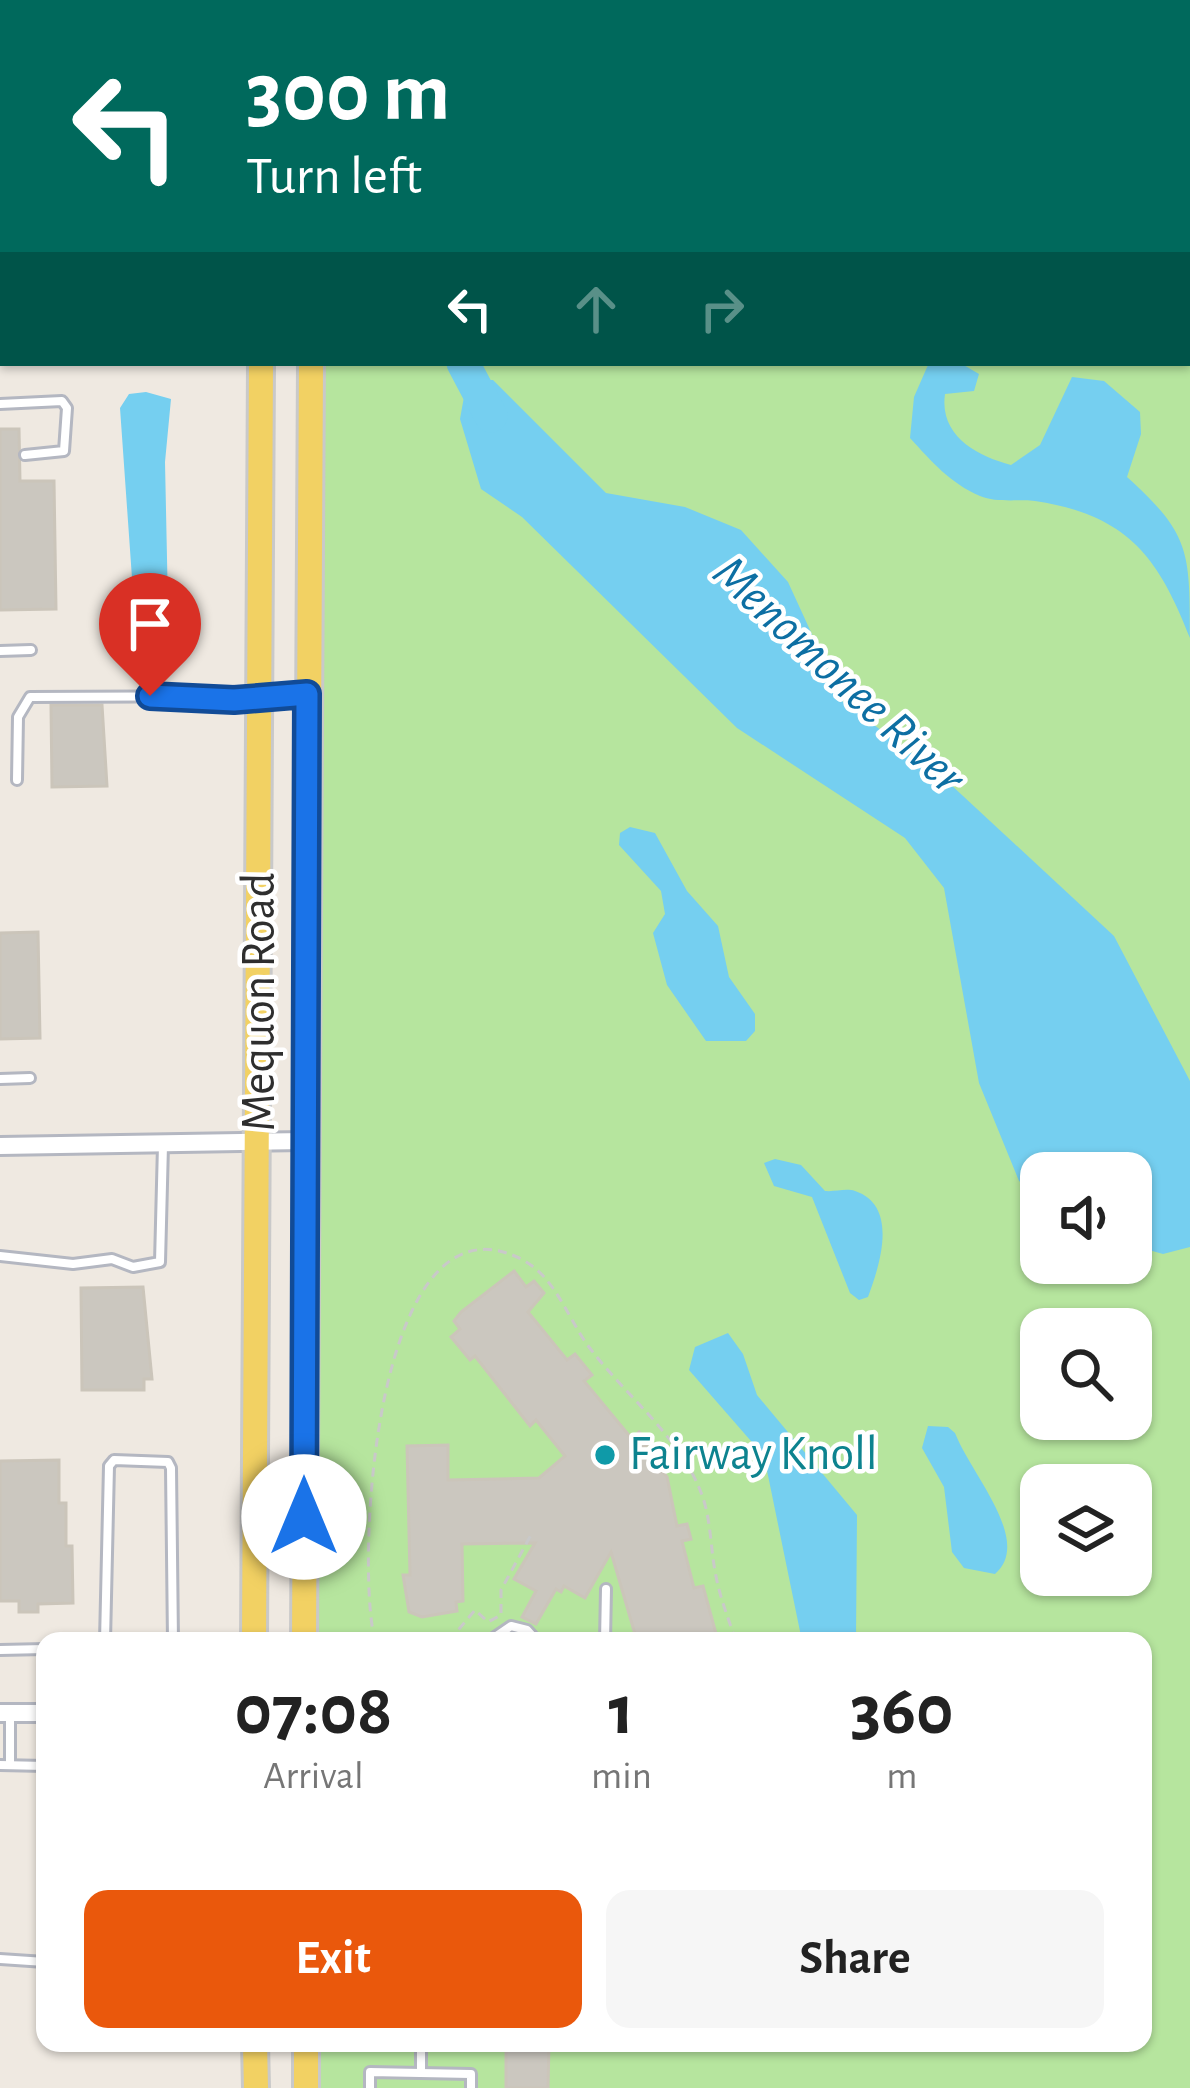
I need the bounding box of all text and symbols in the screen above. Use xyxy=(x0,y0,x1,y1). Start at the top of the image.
icon: left xyxy=(48,48,204,204)
text: 300 m xyxy=(246,52,450,136)
text: Turn left xyxy=(246,150,422,204)
icon: left xyxy=(437,276,503,342)
icon: ahead xyxy=(563,276,629,342)
icon: right xyxy=(689,276,755,342)
water label: Menomonee River xyxy=(704,546,975,805)
pin xyxy=(99,573,201,696)
icon: arrive xyxy=(117,591,183,657)
street label: Mequon Road xyxy=(236,872,284,1132)
map controls xyxy=(1020,1152,1152,1596)
button: sound xyxy=(1020,1152,1152,1284)
button: search xyxy=(1020,1308,1152,1440)
place label: Fairway Knoll xyxy=(629,1431,878,1479)
marker: Fairway Knoll xyxy=(592,1442,618,1468)
position arrow xyxy=(241,1454,367,1580)
button: layers xyxy=(1020,1464,1152,1596)
text: 07:08 xyxy=(234,1675,393,1747)
text: 1 xyxy=(608,1675,634,1747)
text: 360 xyxy=(850,1675,954,1747)
text: Arrival xyxy=(263,1757,364,1796)
text: min xyxy=(591,1757,652,1796)
text: m xyxy=(886,1757,917,1796)
button: Exit xyxy=(84,1890,582,2028)
button: Share xyxy=(606,1890,1104,2028)

